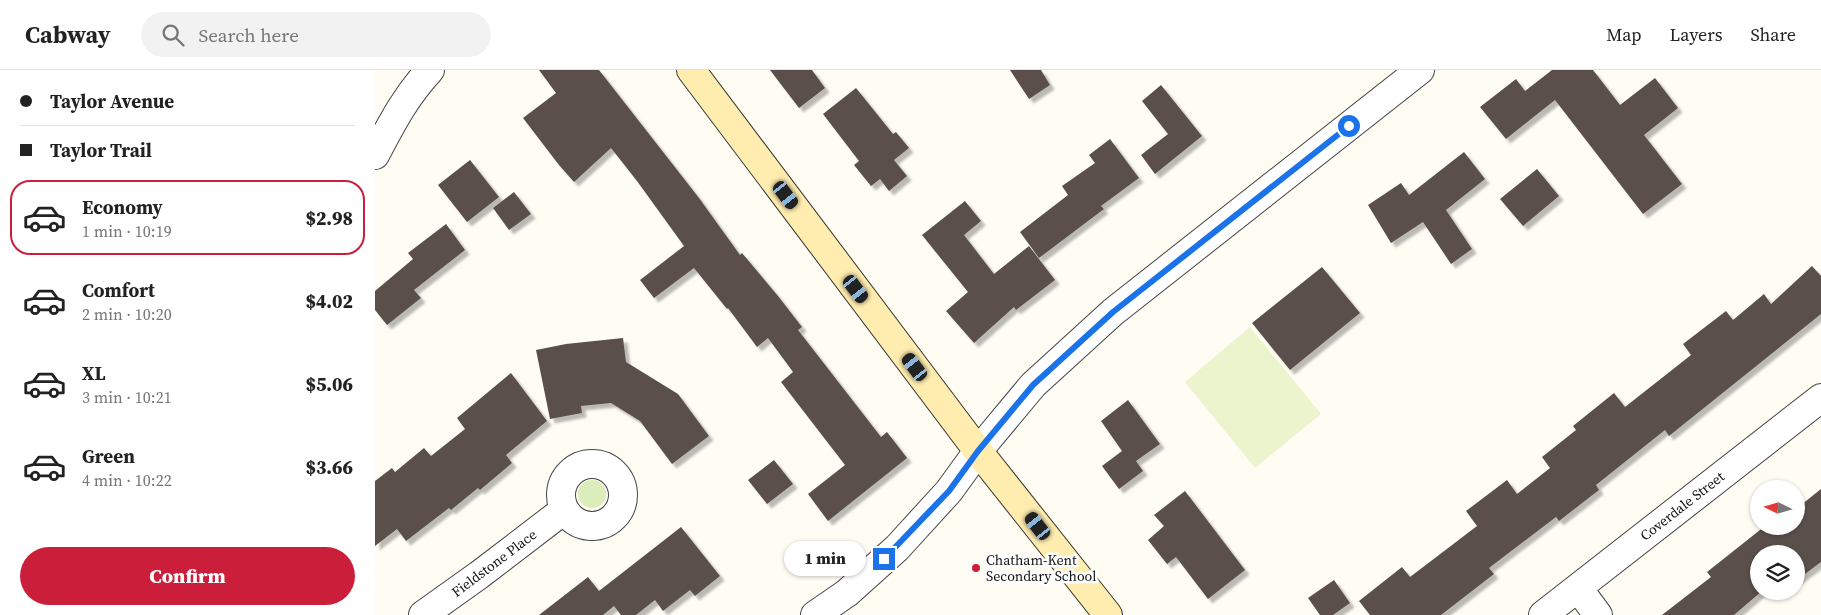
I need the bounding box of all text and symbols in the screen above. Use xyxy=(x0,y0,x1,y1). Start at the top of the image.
search box xyxy=(141,12,491,57)
text: Cabway xyxy=(25,18,111,51)
icon: search xyxy=(159,21,187,49)
text: Search here xyxy=(199,22,299,48)
text: Map xyxy=(1606,22,1641,47)
text: Layers xyxy=(1669,22,1722,47)
text: Share xyxy=(1750,22,1796,47)
text: Taylor Avenue xyxy=(50,88,174,114)
route start xyxy=(1338,115,1360,137)
text: Taylor Trail xyxy=(50,137,152,163)
car xyxy=(770,179,801,211)
text: Economy xyxy=(82,194,163,220)
icon: car xyxy=(22,195,67,240)
text: $2.98 xyxy=(305,205,353,231)
text: 1 min · 10:19 xyxy=(82,220,172,242)
car xyxy=(840,273,871,305)
text: Comfort xyxy=(82,277,155,303)
icon: car xyxy=(22,278,67,323)
text: $4.02 xyxy=(305,288,353,314)
text: 2 min · 10:20 xyxy=(82,303,172,325)
car xyxy=(899,351,930,383)
text: XL xyxy=(82,360,105,386)
icon: car xyxy=(22,361,67,406)
text: $5.06 xyxy=(305,371,353,397)
text: 3 min · 10:21 xyxy=(82,386,172,408)
text: Green xyxy=(82,443,135,469)
icon: car xyxy=(22,444,67,489)
text: $3.66 xyxy=(305,454,353,480)
street label: Coverdale Street xyxy=(1636,466,1729,545)
text: 4 min · 10:22 xyxy=(82,469,172,491)
north arrow xyxy=(1750,480,1805,535)
map controls xyxy=(1750,480,1805,600)
car xyxy=(1022,510,1053,542)
street label: Fieldstone Place xyxy=(447,524,541,602)
callout: 1 min xyxy=(784,542,867,576)
button: layers xyxy=(1750,545,1805,600)
button: Confirm xyxy=(20,547,355,605)
text: 1 min xyxy=(804,547,846,569)
route end xyxy=(873,548,895,570)
place label: Chatham-Kent Secondary School xyxy=(986,550,1096,586)
marker: Chatham-Kent Secondary School xyxy=(970,562,982,574)

